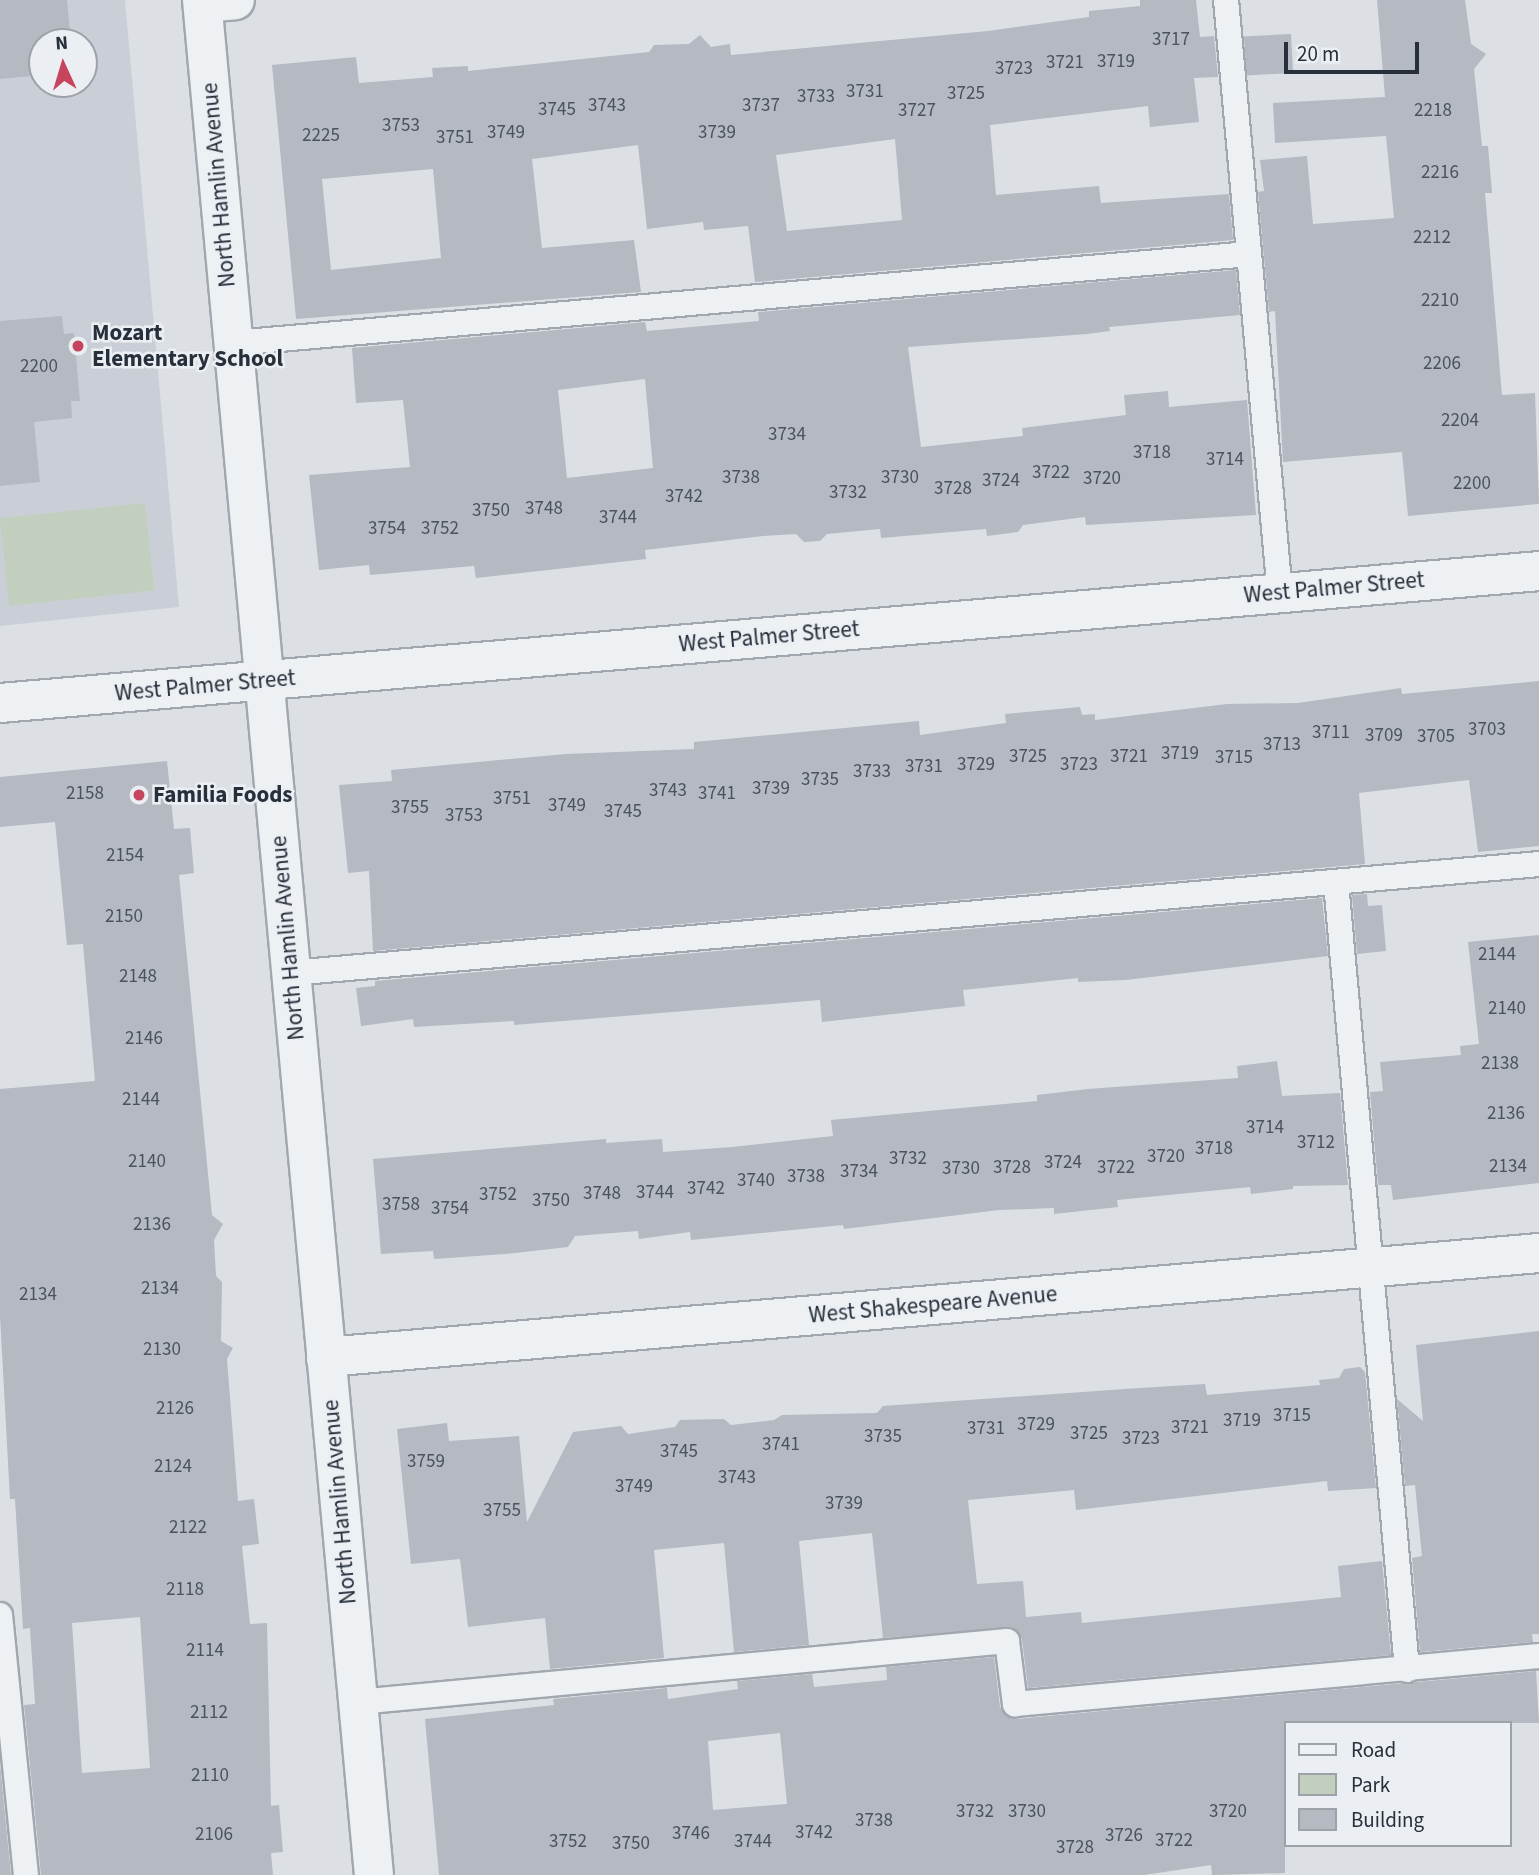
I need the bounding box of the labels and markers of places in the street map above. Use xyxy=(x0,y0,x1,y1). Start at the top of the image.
place label: Mozart Elementary School xyxy=(92,319,283,373)
marker: Mozart Elementary School xyxy=(70,338,86,354)
place label: Familia Foods xyxy=(153,781,293,809)
marker: Familia Foods xyxy=(131,787,147,803)

